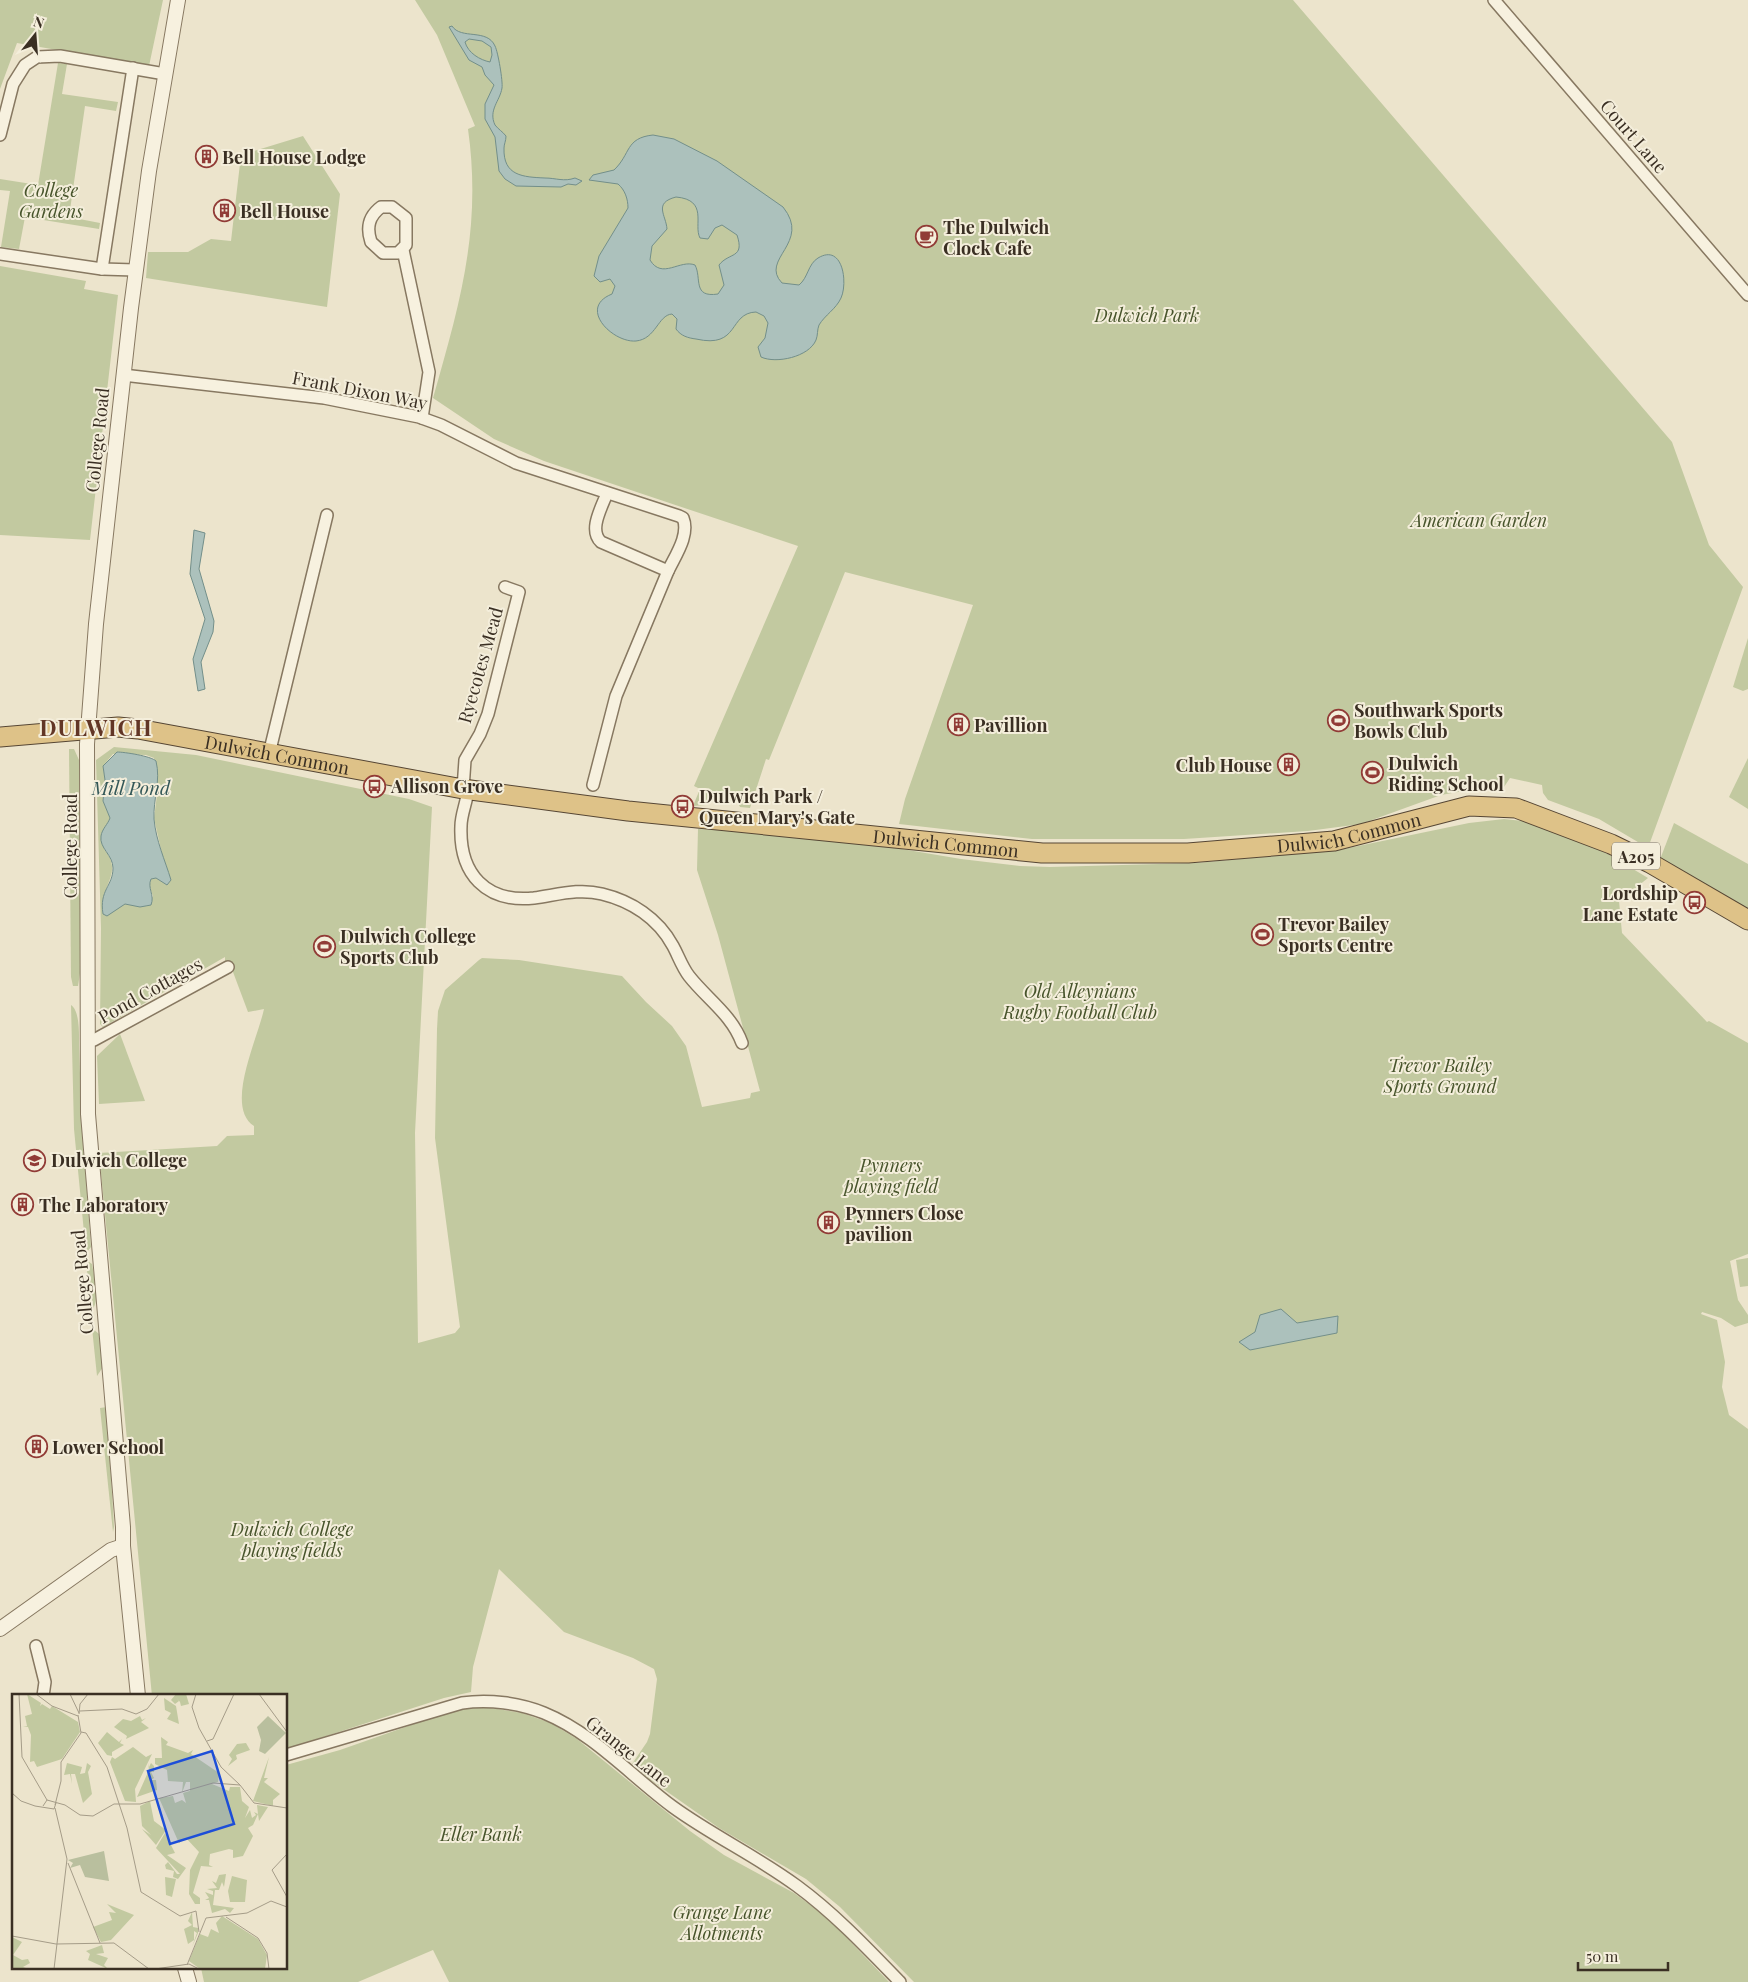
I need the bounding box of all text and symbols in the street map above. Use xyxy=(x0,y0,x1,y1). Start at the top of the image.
north arrow xyxy=(10,10,60,60)
text: N xyxy=(31,12,47,33)
street label: Court Lane xyxy=(1595,94,1673,178)
building icon: Bell House Lodge xyxy=(194,145,218,169)
place label: Bell House Lodge xyxy=(222,145,366,169)
park label: College Gardens xyxy=(19,178,83,223)
building icon: Bell House xyxy=(212,199,236,223)
place label: Bell House xyxy=(240,199,329,223)
place label: The Dulwich Clock Cafe xyxy=(943,215,1049,260)
cafe icon: The Dulwich Clock Cafe xyxy=(915,225,939,249)
park label: Dulwich Park xyxy=(1094,303,1199,327)
street label: Frank Dixon Way xyxy=(290,365,430,415)
street label: College Road xyxy=(80,386,114,494)
park label: American Garden xyxy=(1409,508,1547,532)
street label: Ryecotes Mead xyxy=(452,604,508,726)
place label: Southwark Sports Bowls Club xyxy=(1354,698,1503,743)
sports icon: Southwark Sports Bowls Club xyxy=(1326,708,1350,732)
district label: DULWICH xyxy=(39,712,153,742)
building icon: Pavillion xyxy=(946,713,970,737)
place label: Pavillion xyxy=(974,713,1047,737)
street label: Dulwich Common xyxy=(203,730,352,780)
place label: Dulwich Riding School xyxy=(1388,751,1504,796)
place label: Club House xyxy=(1176,753,1272,777)
building icon: Club House xyxy=(1276,753,1300,777)
sports icon: Dulwich Riding School xyxy=(1360,761,1384,785)
water label: Mill Pond xyxy=(91,774,171,800)
bus stop icon: Allison Grove xyxy=(363,774,387,798)
place label: Allison Grove xyxy=(390,774,503,798)
place label: Dulwich Park / Queen Mary's Gate xyxy=(699,784,855,829)
street label: College Road xyxy=(58,793,82,899)
bus stop icon: Dulwich Park / Queen Mary's Gate xyxy=(671,794,695,818)
street label: Dulwich Common xyxy=(1276,807,1424,858)
street label: Dulwich Common xyxy=(872,824,1020,863)
road number: A205 xyxy=(1612,842,1660,869)
place label: Lordship Lane Estate xyxy=(1583,881,1678,926)
bus stop icon: Lordship Lane Estate xyxy=(1682,891,1706,915)
place label: Trevor Bailey Sports Centre xyxy=(1278,912,1393,957)
sports icon: Trevor Bailey Sports Centre xyxy=(1250,922,1274,946)
place label: Dulwich College Sports Club xyxy=(340,924,476,969)
sports icon: Dulwich College Sports Club xyxy=(312,934,336,958)
street label: Pond Cottages xyxy=(94,951,206,1029)
park label: Old Alleynians Rugby Football Club xyxy=(1002,979,1157,1024)
park label: Trevor Bailey Sports Ground xyxy=(1383,1053,1498,1098)
school or university icon: Dulwich College xyxy=(23,1148,47,1172)
place label: Dulwich College xyxy=(51,1148,187,1172)
park label: Pynners playing field xyxy=(842,1153,939,1198)
building icon: The Laboratory xyxy=(11,1193,35,1217)
place label: The Laboratory xyxy=(39,1193,169,1217)
place label: Pynners Close pavilion xyxy=(845,1201,964,1246)
building icon: Pynners Close pavilion xyxy=(817,1211,841,1235)
street label: College Road xyxy=(65,1228,99,1335)
building icon: Lower School xyxy=(24,1435,48,1459)
place label: Lower School xyxy=(52,1435,165,1459)
park label: Dulwich College playing fields xyxy=(230,1517,353,1562)
inset map xyxy=(12,1694,288,1970)
street label: Grange Lane xyxy=(581,1710,677,1792)
park label: Eller Bank xyxy=(439,1822,522,1846)
park label: Grange Lane Allotments xyxy=(673,1900,771,1945)
scale bar xyxy=(1578,1940,1668,1972)
text: 50 m xyxy=(1586,1946,1619,1966)

